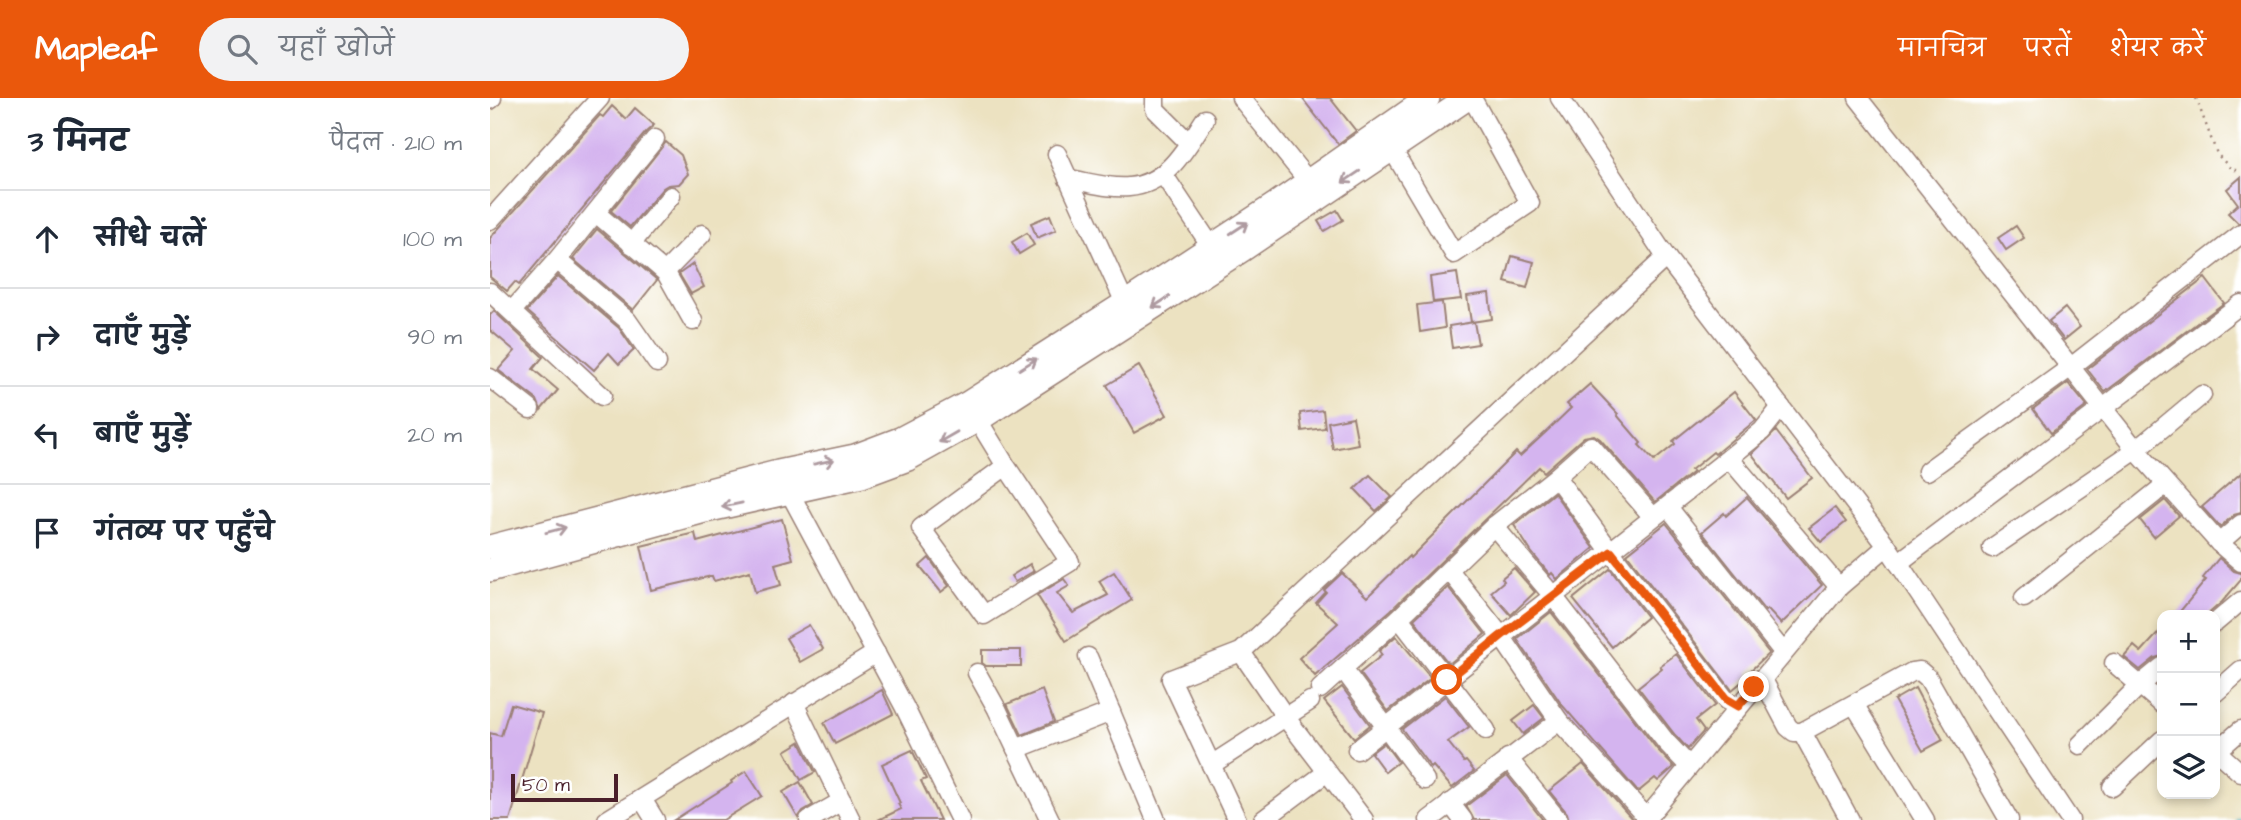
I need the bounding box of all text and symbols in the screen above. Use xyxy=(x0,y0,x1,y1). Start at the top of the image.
search box xyxy=(199,18,689,81)
text: Mapleaf xyxy=(35,26,157,72)
icon: search xyxy=(223,30,261,68)
text: यहाँ खोजें xyxy=(279,30,394,66)
text: मानचित्र xyxy=(1898,32,1986,66)
text: परतें xyxy=(2024,32,2071,66)
text: शेयर करें xyxy=(2109,32,2206,66)
text: 3 मिनट xyxy=(28,121,128,163)
text: पैदल · 210 m xyxy=(329,127,462,159)
one-way arrow xyxy=(1342,170,1361,184)
icon: ahead xyxy=(28,220,66,258)
text: सीधे चलें xyxy=(95,220,205,256)
one-way arrow xyxy=(1229,220,1248,235)
text: 100 m xyxy=(403,223,462,255)
one-way arrow xyxy=(1151,295,1171,309)
icon: right xyxy=(28,318,66,356)
text: दाएँ मुड़ें xyxy=(95,318,189,354)
text: 90 m xyxy=(407,321,462,353)
one-way arrow xyxy=(1017,357,1037,371)
icon: left xyxy=(28,416,66,454)
text: बाएँ मुड़ें xyxy=(95,416,190,452)
text: 20 m xyxy=(407,419,462,451)
one-way arrow xyxy=(938,430,958,444)
one-way arrow xyxy=(812,455,835,469)
one-way arrow xyxy=(721,499,744,513)
icon: arrive xyxy=(28,514,66,552)
text: गंतव्य पर पहुँचे xyxy=(95,514,274,550)
one-way arrow xyxy=(545,522,567,535)
map controls xyxy=(2157,610,2220,799)
button: + xyxy=(2157,610,2220,673)
route start xyxy=(1431,664,1462,695)
route end xyxy=(1738,671,1769,702)
button: − xyxy=(2157,673,2220,736)
button: layers xyxy=(2157,736,2220,799)
scale bar xyxy=(511,771,618,803)
text: 50 m xyxy=(522,772,570,799)

